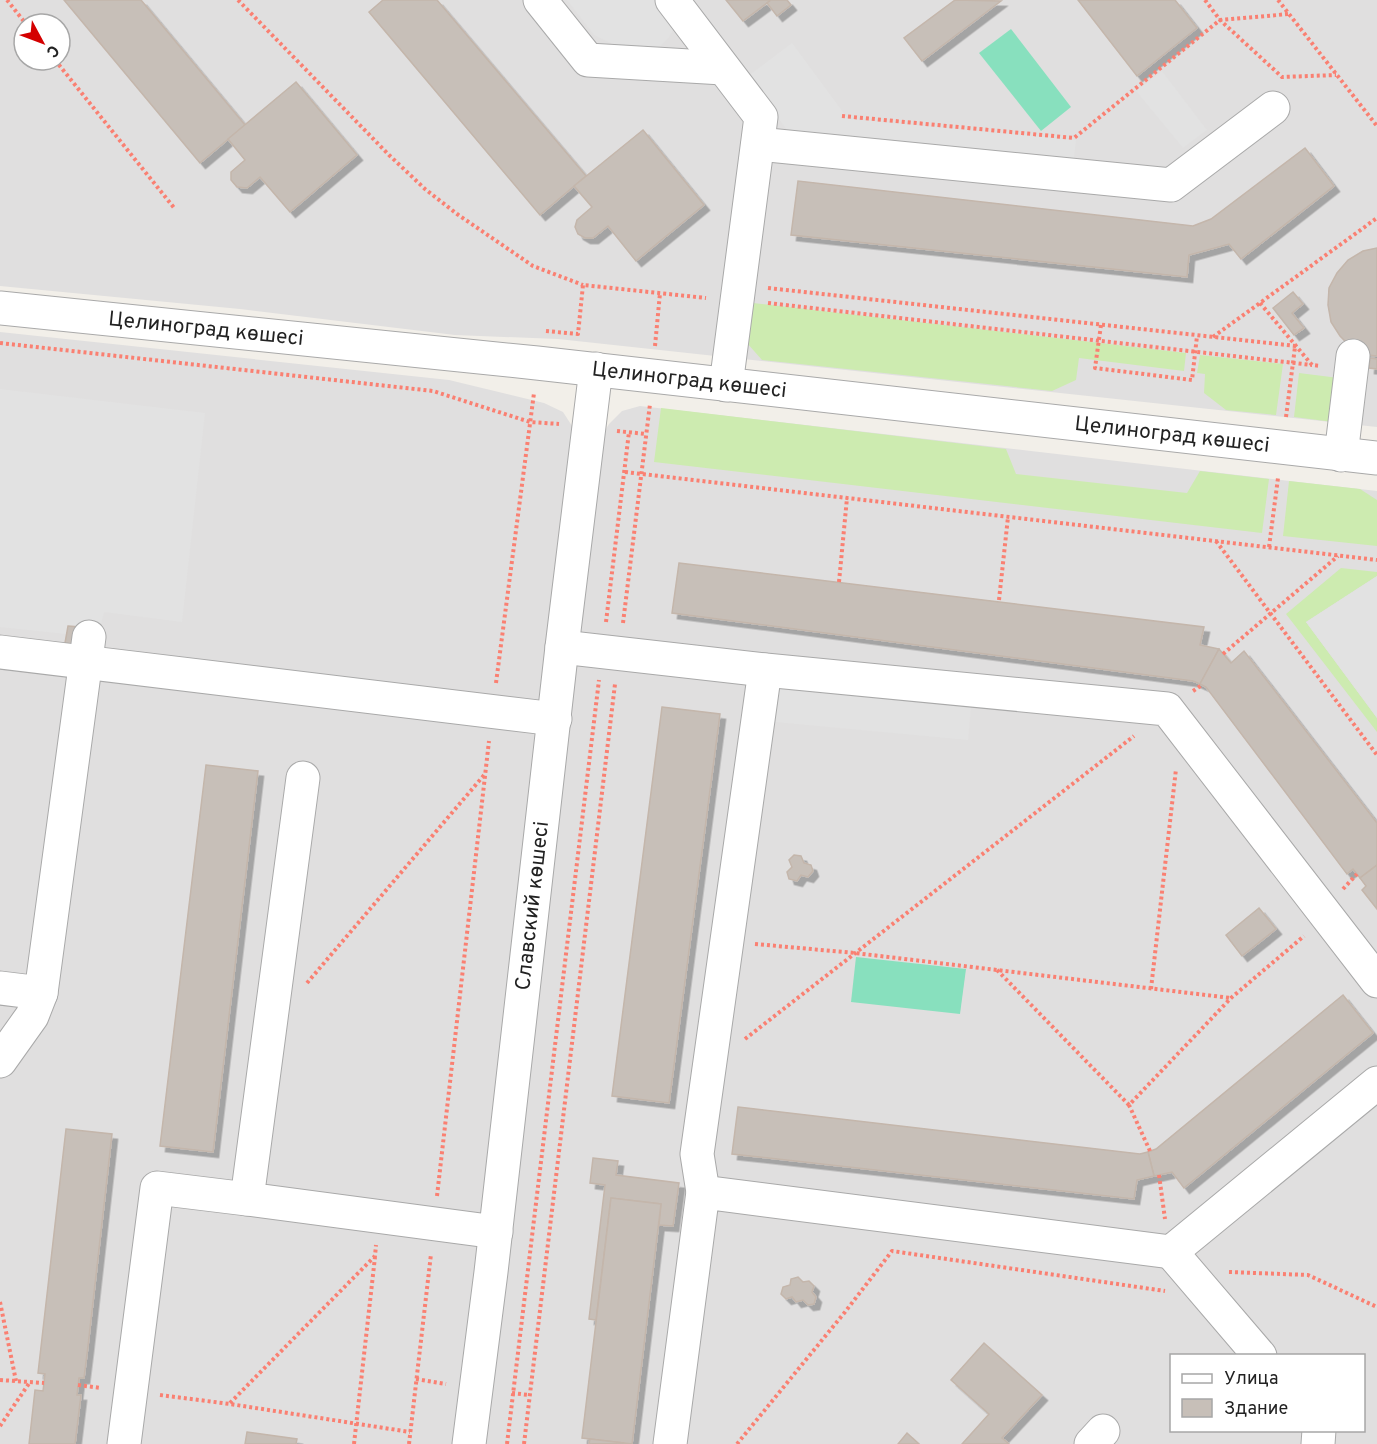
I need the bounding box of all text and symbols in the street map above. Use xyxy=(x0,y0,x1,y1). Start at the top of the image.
north arrow xyxy=(12,12,72,72)
text: С xyxy=(41,40,63,61)
street label: Целиноград көшесі xyxy=(107,306,305,353)
street label: Целиноград көшесі xyxy=(590,356,788,405)
street label: Целиноград көшесі xyxy=(1073,410,1271,459)
street label: Славский көшесі xyxy=(510,820,556,992)
legend xyxy=(1170,1354,1365,1432)
text: Улица xyxy=(1224,1368,1278,1391)
text: Здание xyxy=(1224,1398,1288,1421)

